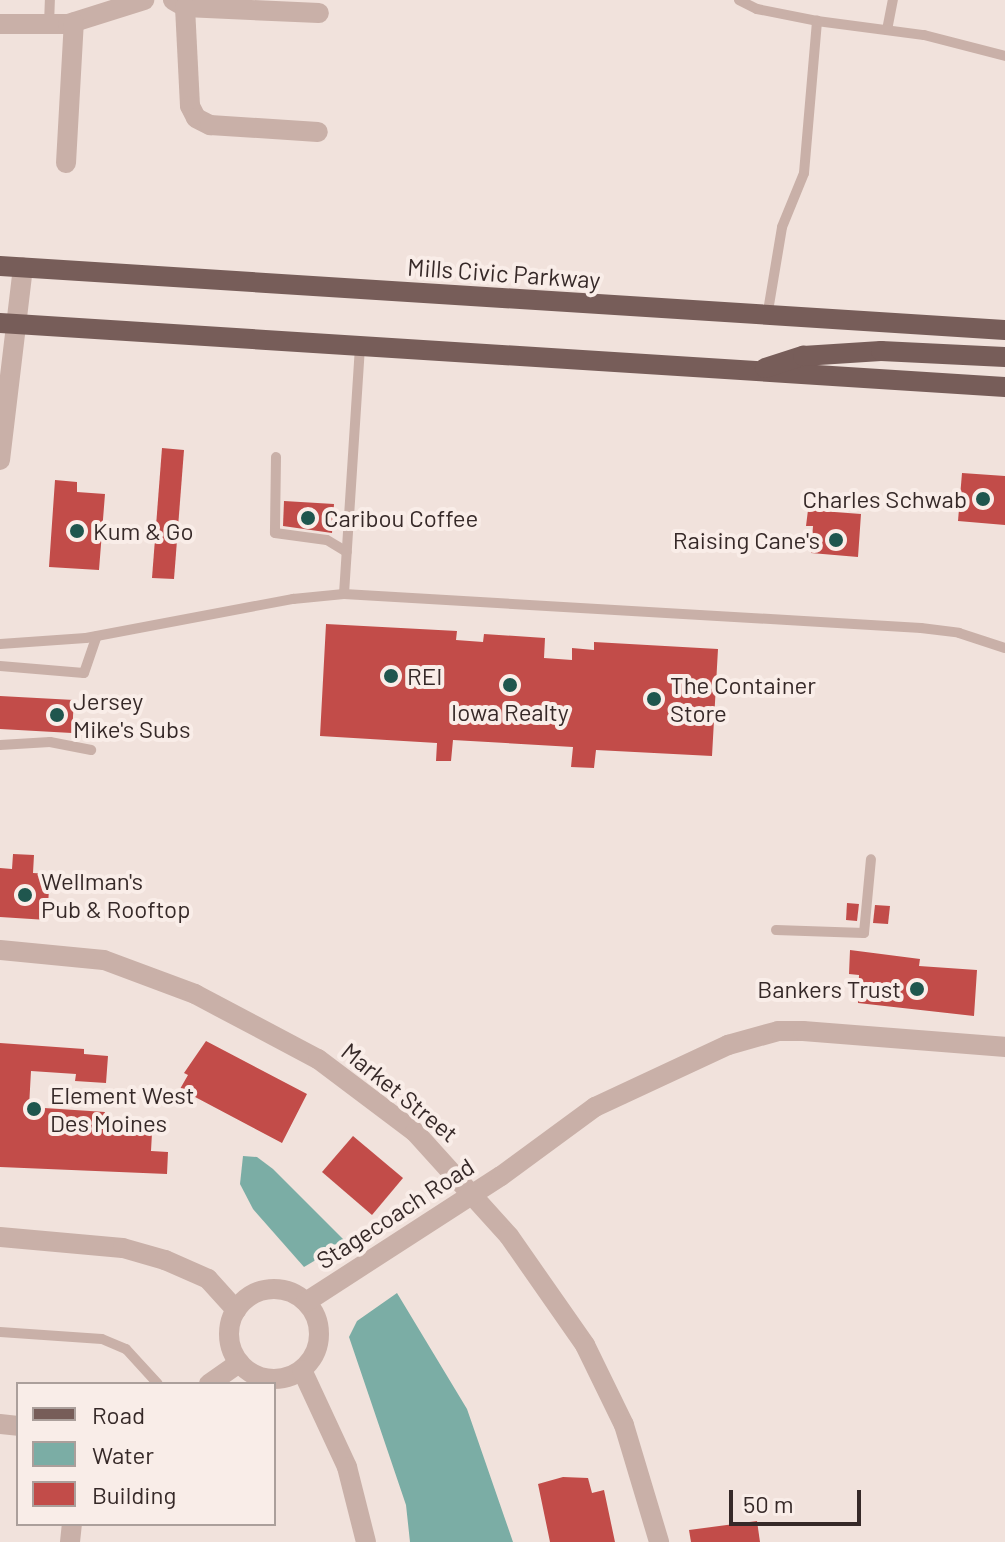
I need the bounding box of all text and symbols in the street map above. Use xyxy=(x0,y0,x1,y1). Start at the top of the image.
street label: Mills Civic Parkway xyxy=(406,252,602,294)
place label: Charles Schwab xyxy=(802,485,967,513)
marker: Charles Schwab xyxy=(974,490,992,508)
place label: Caribou Coffee xyxy=(324,504,478,532)
marker: Caribou Coffee xyxy=(299,509,317,527)
place label: Kum & Go xyxy=(93,517,194,545)
marker: Kum & Go xyxy=(68,522,86,540)
place label: Raising Cane's xyxy=(673,526,820,554)
marker: Raising Cane's xyxy=(827,531,845,549)
place label: REI xyxy=(407,662,442,690)
marker: REI xyxy=(382,667,400,685)
place label: The Container Store xyxy=(670,671,816,727)
marker: Iowa Realty xyxy=(501,676,519,694)
place label: Jersey Mike's Subs xyxy=(73,687,191,743)
marker: The Container Store xyxy=(645,690,663,708)
place label: Iowa Realty xyxy=(451,698,569,726)
marker: Jersey Mike's Subs xyxy=(48,706,66,724)
place label: Wellman's Pub & Rooftop xyxy=(41,867,190,923)
marker: Wellman's Pub & Rooftop xyxy=(16,886,34,904)
place label: Bankers Trust xyxy=(757,975,901,1003)
marker: Bankers Trust xyxy=(908,980,926,998)
street label: Market Street xyxy=(336,1036,464,1148)
place label: Element West Des Moines xyxy=(50,1081,195,1137)
marker: Element West Des Moines xyxy=(25,1100,43,1118)
street label: Stagecoach Road xyxy=(311,1151,479,1275)
legend xyxy=(16,1382,276,1526)
text: Road xyxy=(92,1400,145,1429)
text: Water xyxy=(92,1440,154,1469)
scale bar xyxy=(733,1474,865,1524)
text: Building xyxy=(92,1480,176,1509)
text: 50 m xyxy=(743,1489,794,1518)

